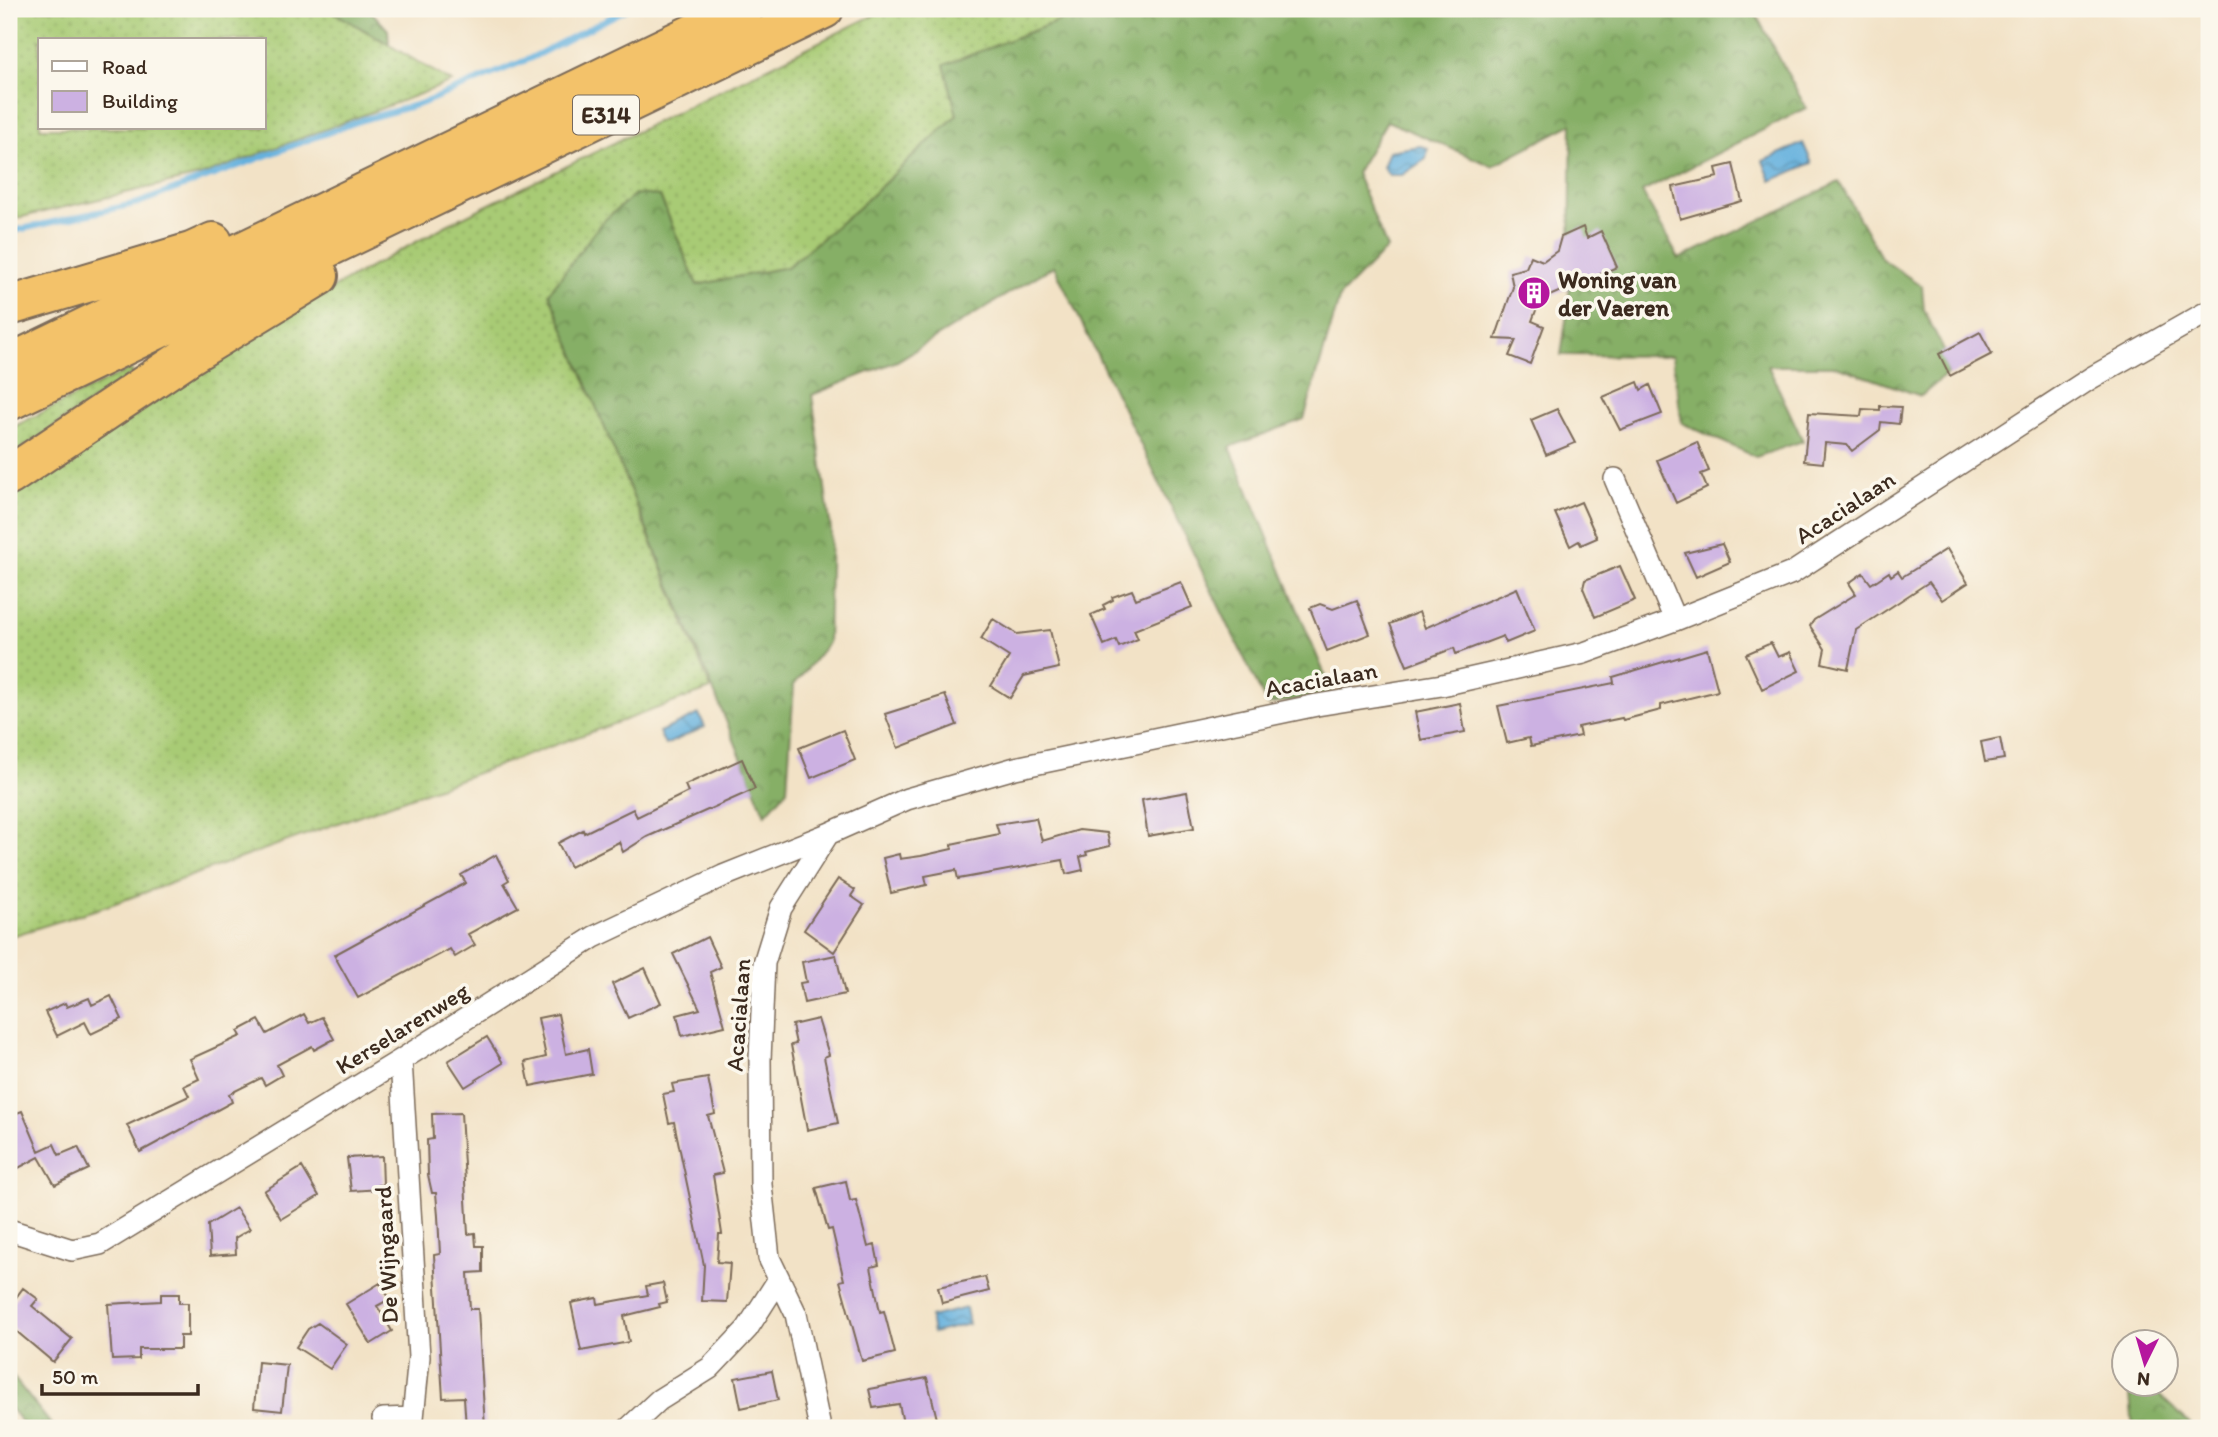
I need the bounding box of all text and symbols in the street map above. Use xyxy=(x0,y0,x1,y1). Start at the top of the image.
legend xyxy=(38,38,266,130)
text: Road xyxy=(102,54,148,79)
text: Building xyxy=(102,88,178,113)
road number: E314 xyxy=(573,96,639,134)
place label: Woning van der Vaeren xyxy=(1558,265,1677,322)
building icon: Woning van der Vaeren xyxy=(1515,274,1553,312)
street label: Acacialaan xyxy=(1790,464,1901,550)
street label: Acacialaan xyxy=(1263,655,1380,703)
street label: Acacialaan xyxy=(720,957,756,1073)
street label: Kerselarenweg xyxy=(330,975,474,1080)
street label: De Wijngaard xyxy=(368,1185,404,1325)
north arrow xyxy=(2110,1328,2180,1398)
scale bar xyxy=(42,1353,198,1397)
text: 50 m xyxy=(52,1364,99,1389)
text: N xyxy=(2136,1367,2151,1391)

